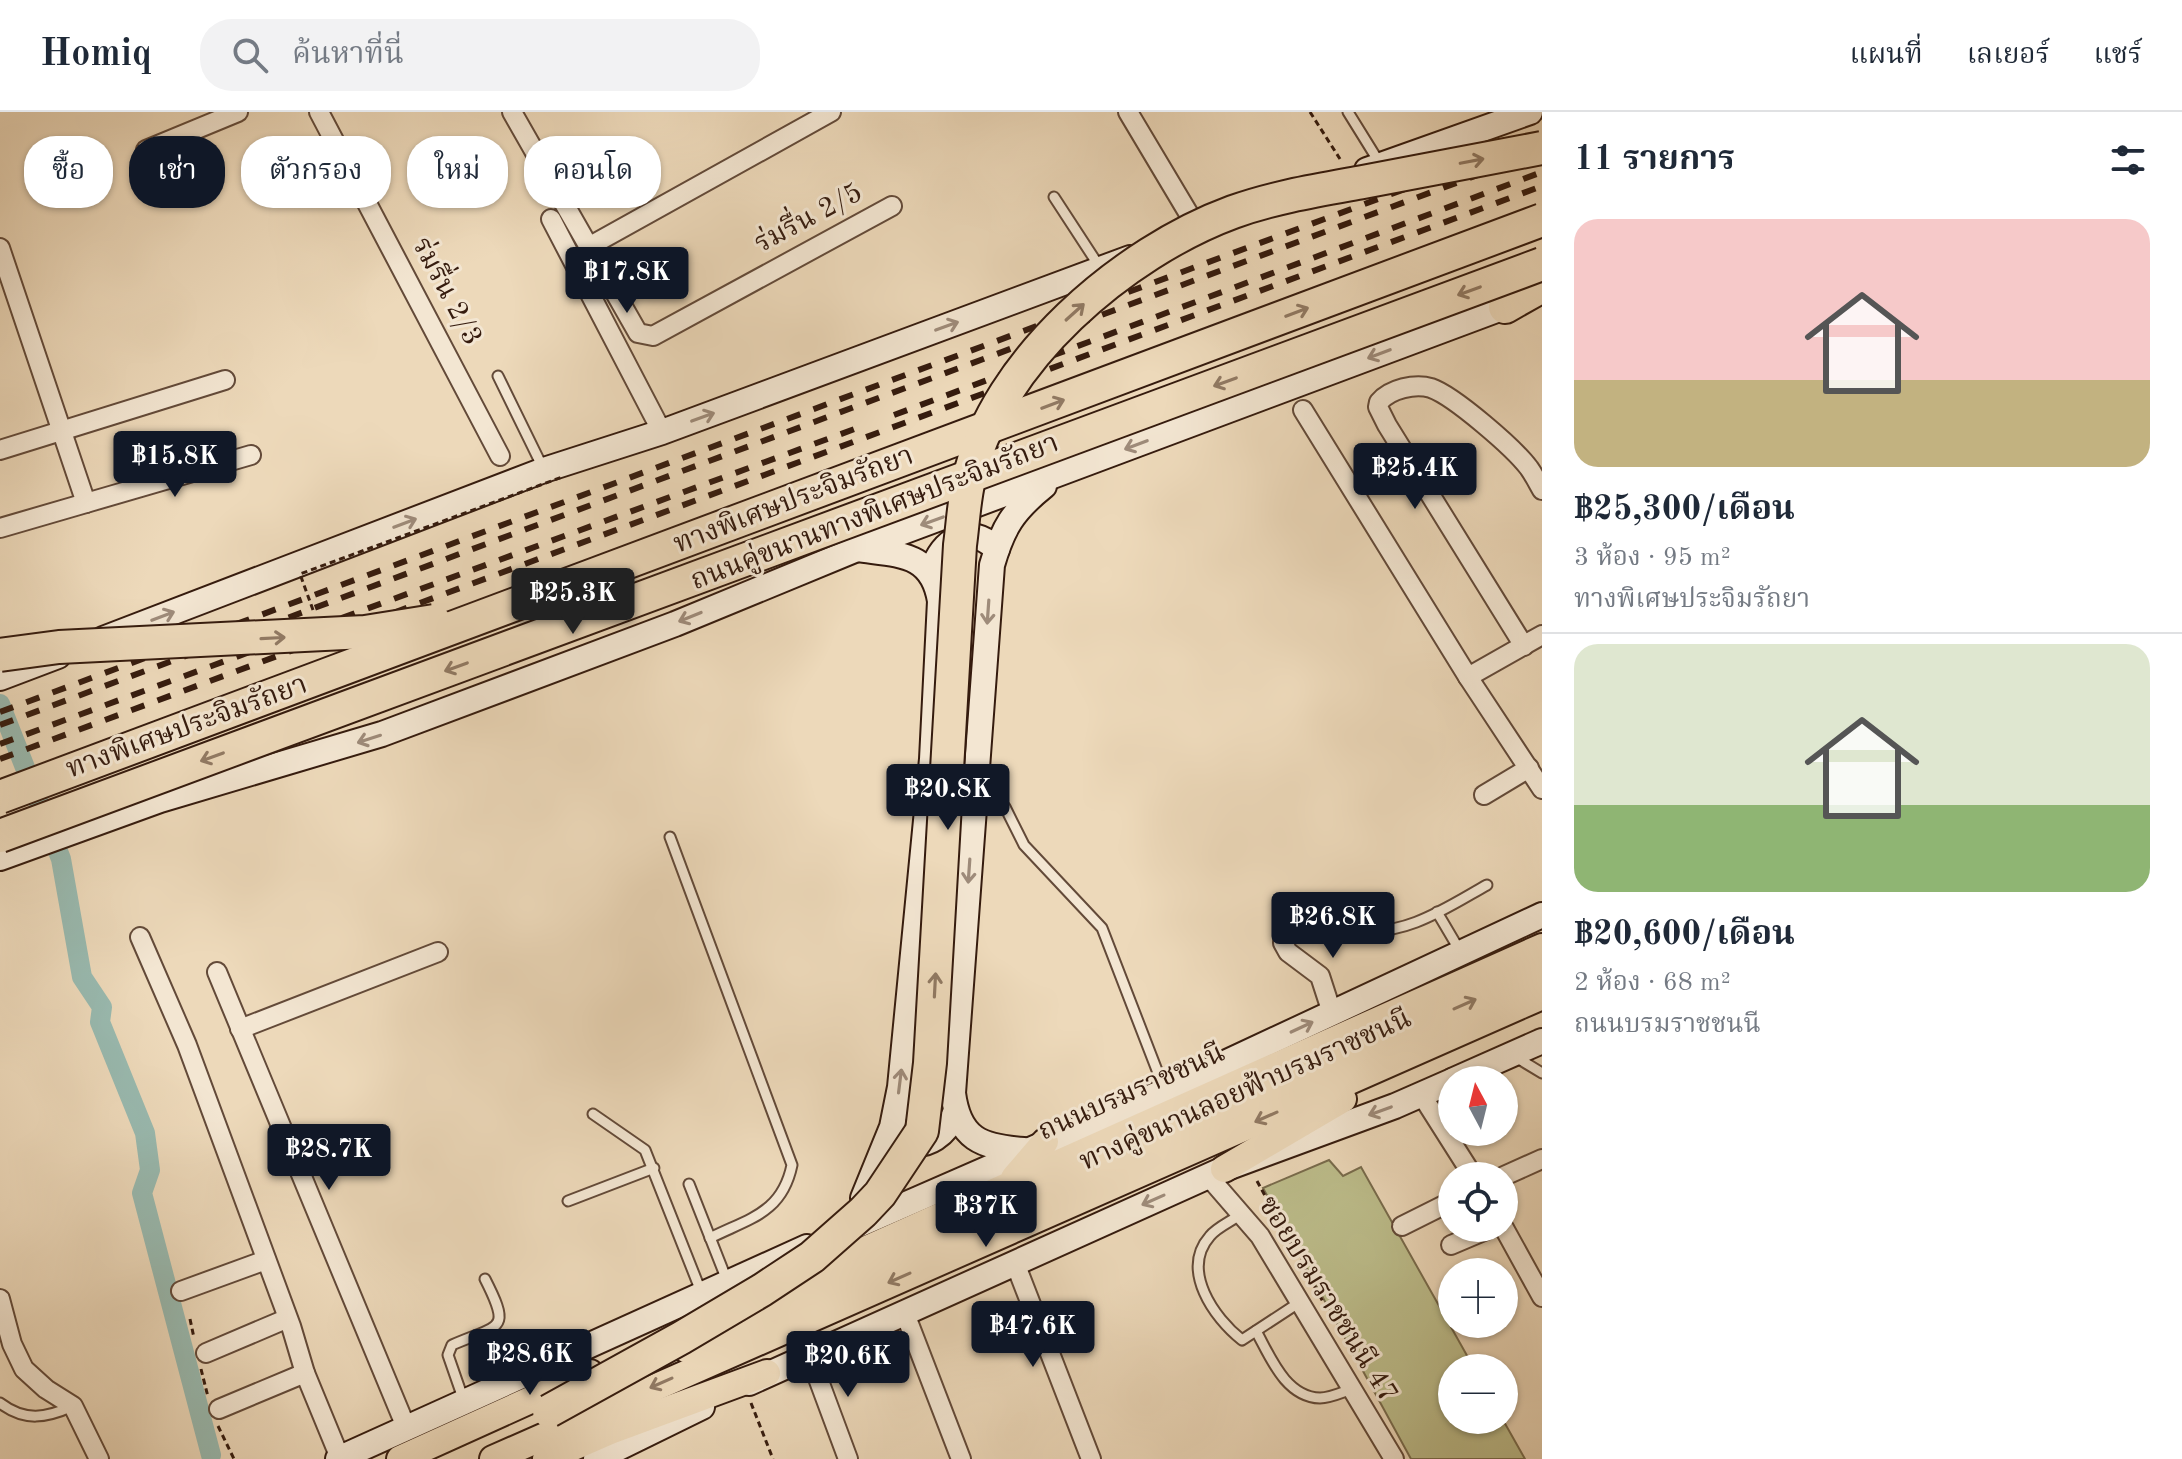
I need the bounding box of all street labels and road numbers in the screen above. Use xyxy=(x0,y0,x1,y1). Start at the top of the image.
street label: ร่มรื่น 2/5 xyxy=(746,171,867,259)
street label: ร่มรื่น 2/3 xyxy=(406,229,494,350)
street label: ถนนคู่ขนานทางพิเศษประจิมรัถยา xyxy=(686,426,1063,598)
street label: ทางพิเศษประจิมรัถยา xyxy=(669,440,918,560)
street label: ทางพิเศษประจิมรัถยา xyxy=(62,669,311,785)
street label: ทางคู่ขนานลอยฟ้าบรมราชชนนี xyxy=(1074,1001,1417,1179)
street label: ถนนบรมราชชนนี xyxy=(1033,1037,1229,1147)
street label: ซอยบรมราชชนนี 47 xyxy=(1252,1190,1404,1408)

